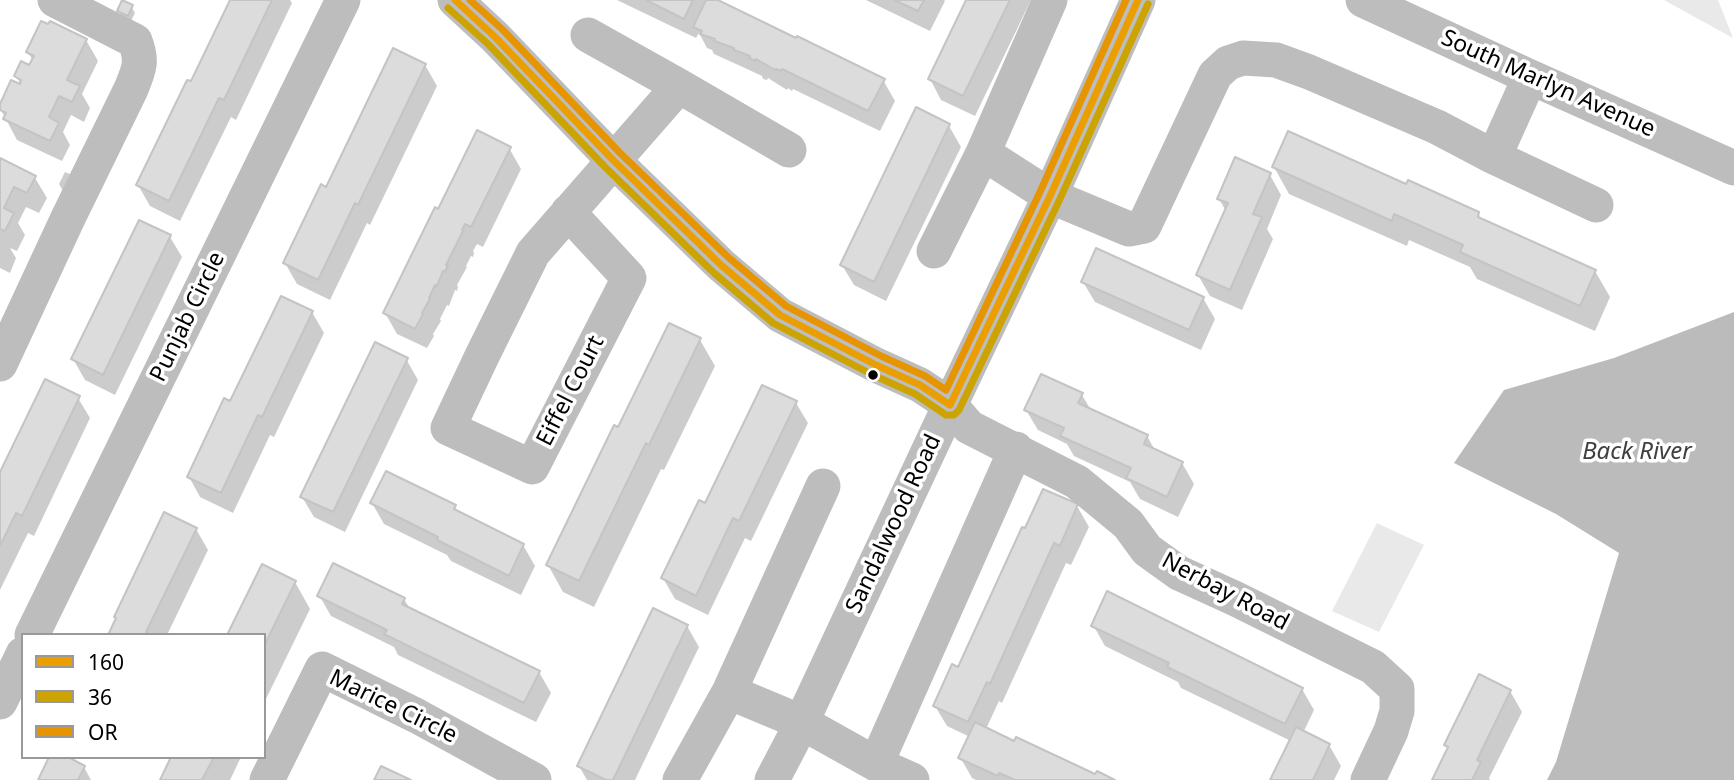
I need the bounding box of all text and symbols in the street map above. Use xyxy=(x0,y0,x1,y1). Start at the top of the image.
street label: South Marlyn Avenue xyxy=(1437,24,1659,144)
street label: Punjab Circle xyxy=(145,248,231,386)
street label: Eiffel Court xyxy=(531,331,611,451)
unlabelled marker xyxy=(866,368,880,382)
street label: Sandalwood Road xyxy=(840,430,948,618)
water label: Back River xyxy=(1582,438,1692,466)
street label: Nerbay Road xyxy=(1157,547,1293,637)
legend xyxy=(21,633,266,759)
text: 160 xyxy=(88,648,124,676)
street label: Marice Circle xyxy=(325,664,461,750)
text: 36 xyxy=(88,683,112,711)
text: OR xyxy=(88,718,117,746)

